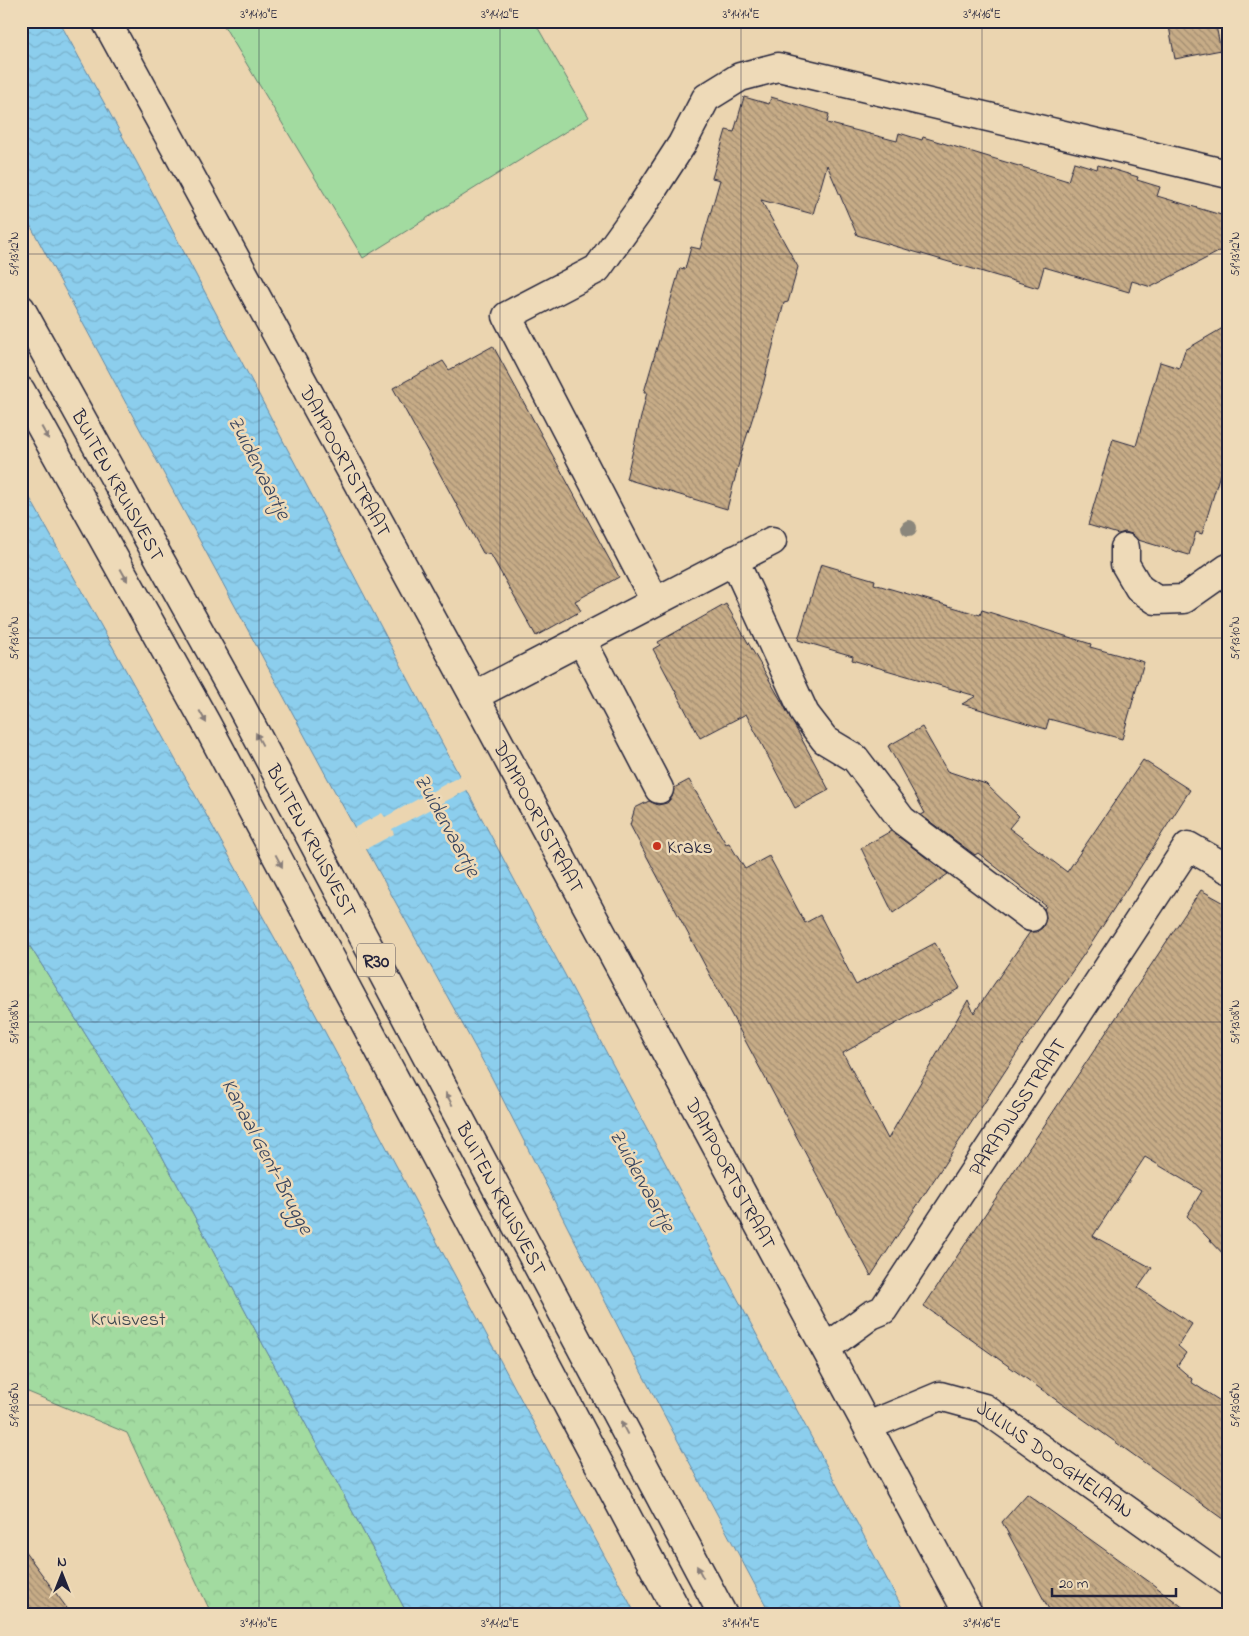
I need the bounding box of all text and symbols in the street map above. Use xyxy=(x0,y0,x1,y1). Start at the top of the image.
text: 3°14'10"E xyxy=(240,6,278,24)
text: 3°14'12"E xyxy=(481,6,519,24)
text: 3°14'14"E xyxy=(722,6,760,24)
text: 3°14'16"E xyxy=(963,6,1001,24)
text: 51°13'12"N xyxy=(6,232,24,276)
text: 51°13'12"N xyxy=(1227,232,1245,276)
street label: DAMPOORTSTRAAT xyxy=(290,380,397,543)
street label: BUITEN KRUISVEST xyxy=(62,404,170,567)
water label: Zuidervaartje xyxy=(219,411,298,527)
one-way arrow xyxy=(41,426,49,441)
one-way arrow xyxy=(120,568,128,583)
text: 51°13'10"N xyxy=(6,616,24,660)
text: 51°13'10"N xyxy=(1227,616,1245,660)
one-way arrow xyxy=(199,710,207,725)
one-way arrow xyxy=(255,732,263,746)
street label: DAMPOORTSTRAAT xyxy=(484,736,590,899)
street label: BUITEN KRUISVEST xyxy=(257,759,363,923)
water label: Zuidervaartje xyxy=(406,769,488,884)
place label: Kraks xyxy=(667,834,713,863)
marker: Kraks xyxy=(651,840,663,852)
one-way arrow xyxy=(275,853,283,868)
road number: R30 xyxy=(357,944,395,976)
text: 51°13'08"N xyxy=(6,1000,24,1044)
text: 51°13'08"N xyxy=(1227,1000,1245,1044)
street label: PARADIJSSTRAAT xyxy=(963,1033,1075,1183)
water label: Kanaal Gent-Brugge xyxy=(212,1074,321,1242)
one-way arrow xyxy=(445,1092,454,1106)
street label: DAMPOORTSTRAAT xyxy=(676,1093,782,1256)
street label: BUITEN KRUISVEST xyxy=(447,1117,552,1281)
water label: Zuidervaartje xyxy=(601,1124,683,1239)
park label: Kruisvest xyxy=(90,1306,166,1335)
text: 51°13'06"N xyxy=(6,1382,24,1428)
text: 51°13'06"N xyxy=(1227,1382,1245,1428)
street label: JULIUS DOOGHELAAN xyxy=(973,1395,1139,1527)
one-way arrow xyxy=(620,1421,628,1435)
north arrow xyxy=(38,1548,88,1598)
text: N xyxy=(57,1552,67,1573)
one-way arrow xyxy=(696,1564,704,1579)
scale bar xyxy=(1052,1566,1175,1598)
text: 20 m xyxy=(1059,1573,1089,1595)
text: 3°14'10"E xyxy=(240,1615,278,1633)
text: 3°14'12"E xyxy=(481,1615,519,1633)
text: 3°14'14"E xyxy=(722,1615,760,1633)
text: 3°14'16"E xyxy=(963,1615,1001,1633)

